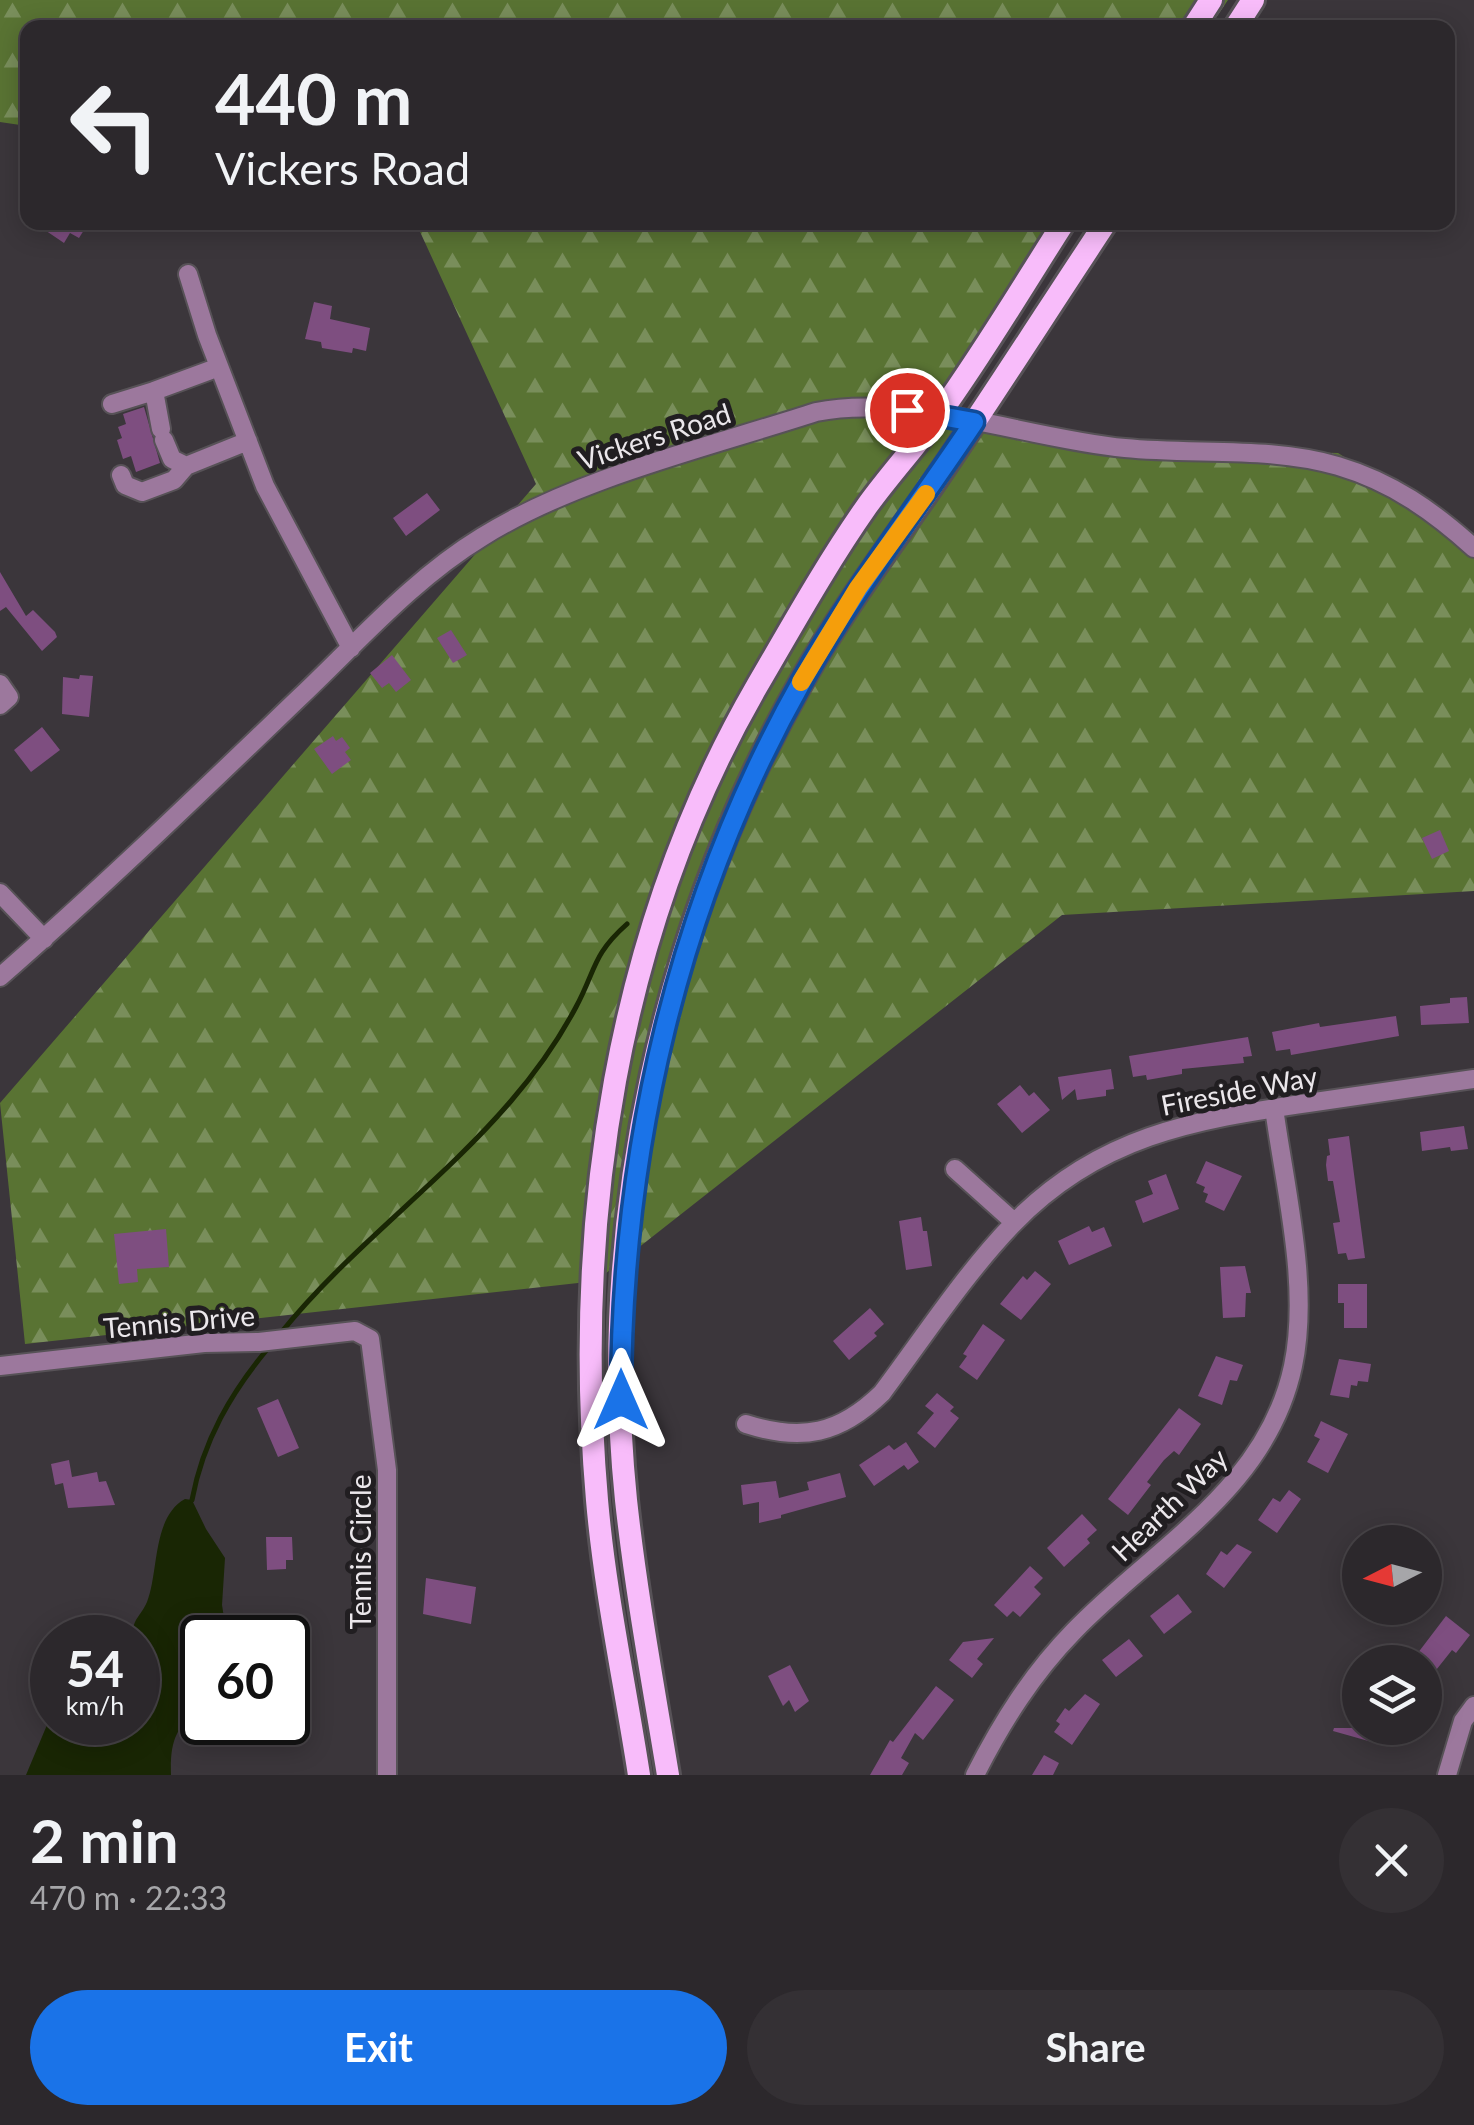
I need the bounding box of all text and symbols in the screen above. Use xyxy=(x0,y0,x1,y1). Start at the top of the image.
text: 440 m xyxy=(215,56,412,140)
icon: left xyxy=(50,60,180,190)
text: Vickers Road xyxy=(215,141,470,195)
pin xyxy=(865,368,950,453)
icon: arrive xyxy=(880,383,935,438)
street label: Vickers Road xyxy=(573,395,735,477)
street label: Fireside Way xyxy=(1158,1058,1321,1122)
street label: Tennis Drive xyxy=(102,1297,256,1345)
position arrow xyxy=(569,1348,673,1452)
street label: Hearth Way xyxy=(1104,1440,1234,1568)
street label: Tennis Circle xyxy=(343,1475,377,1629)
north arrow xyxy=(1342,1525,1442,1625)
map controls xyxy=(1342,1525,1442,1745)
speed limit sign: 60 xyxy=(180,1615,310,1745)
text: 54 xyxy=(66,1638,124,1698)
button: layers xyxy=(1342,1645,1442,1745)
text: km/h xyxy=(66,1690,124,1720)
text: 2 min xyxy=(30,1804,179,1876)
button: close xyxy=(1339,1808,1444,1913)
text: 470 m · 22:33 xyxy=(30,1878,227,1917)
button: Exit xyxy=(30,1990,727,2105)
button: Share xyxy=(747,1990,1444,2105)

